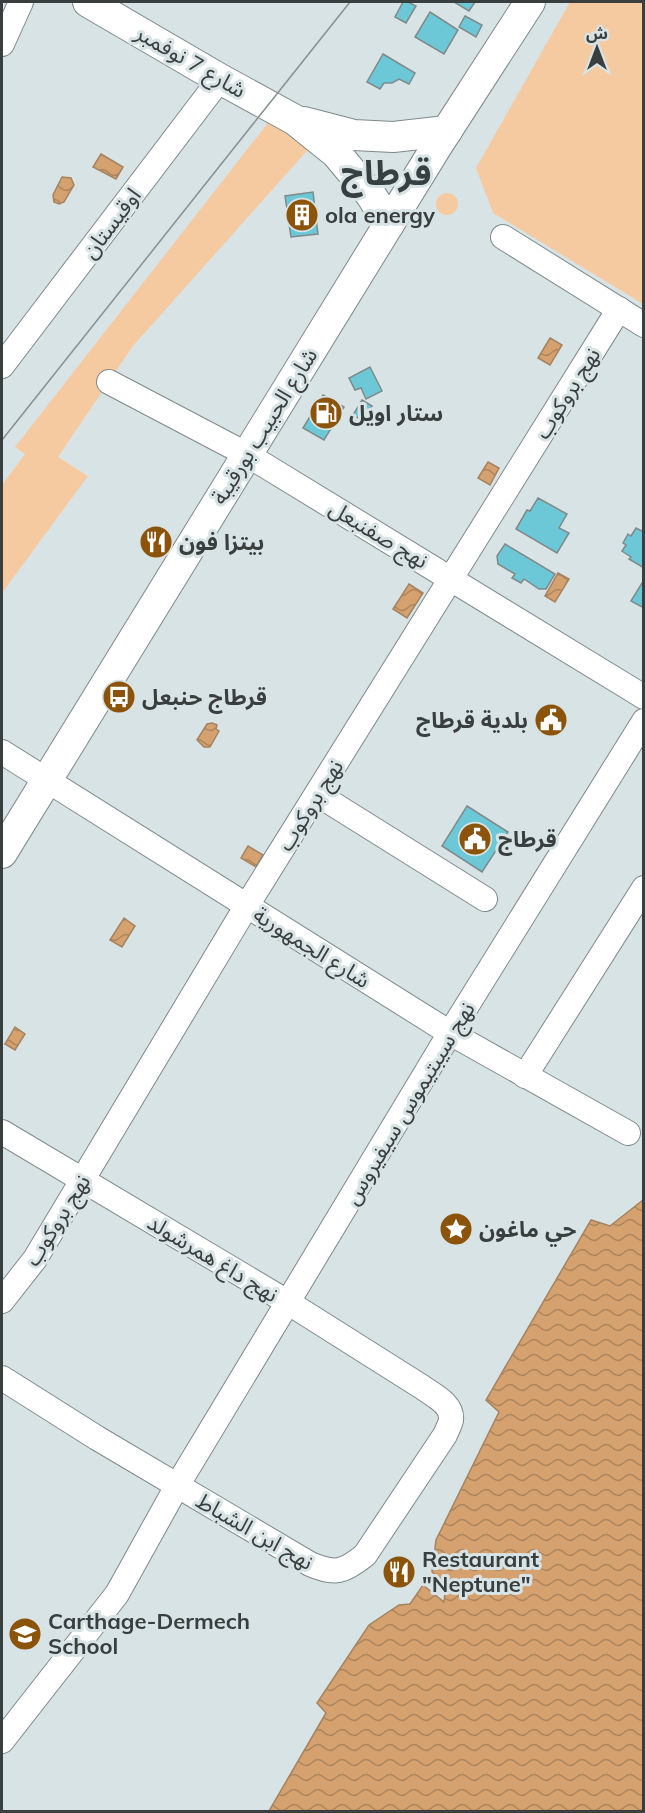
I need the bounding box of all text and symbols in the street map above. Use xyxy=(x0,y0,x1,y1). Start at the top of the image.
street label: شارع 7 نوفمبر xyxy=(129,18,251,106)
north arrow xyxy=(567,18,627,78)
text: ش xyxy=(586,23,608,43)
district label: قرطاج xyxy=(341,151,431,198)
street label: اوقيستان xyxy=(75,182,147,264)
building icon: ola energy xyxy=(284,197,320,233)
place label: ola energy xyxy=(325,201,435,229)
street label: نهج بروكوب xyxy=(528,342,609,446)
street label: شارع الحبيب بورقيبة xyxy=(205,343,326,511)
fuel station icon: ستار اويل xyxy=(308,395,344,431)
place label: ستار اويل xyxy=(349,399,443,427)
street label: نهج صفنبعل xyxy=(323,494,434,577)
restaurant icon: بيتزا فون xyxy=(138,524,174,560)
place label: بيتزا فون xyxy=(179,528,264,556)
bus stop icon: قرطاج حنبعل xyxy=(101,679,137,715)
place label: قرطاج حنبعل xyxy=(142,683,267,714)
public building icon: بلدية قرطاج xyxy=(533,702,569,738)
place label: بلدية قرطاج xyxy=(416,706,528,737)
street label: نهج بروكوب xyxy=(271,754,352,858)
public building icon: قرطاج xyxy=(457,821,493,857)
place label: قرطاج xyxy=(498,825,557,856)
street label: شارع الجمهورية xyxy=(247,900,376,997)
street label: نهج سيبتيموس سيفيروس xyxy=(337,997,483,1211)
street label: نهج بروكوب xyxy=(18,1169,99,1273)
street label: نهج داغ همرشولد xyxy=(141,1208,284,1311)
place icon: حي ماغون xyxy=(438,1211,474,1247)
place label: حي ماغون xyxy=(479,1215,577,1247)
street label: نهج ابن الشباط xyxy=(190,1486,319,1578)
place label: Restaurant "Neptune" xyxy=(422,1545,539,1598)
restaurant icon: Restaurant "Neptune" xyxy=(381,1554,417,1590)
place label: Carthage-Dermech School xyxy=(48,1607,250,1660)
school or university icon: Carthage-Dermech School xyxy=(7,1616,43,1652)

